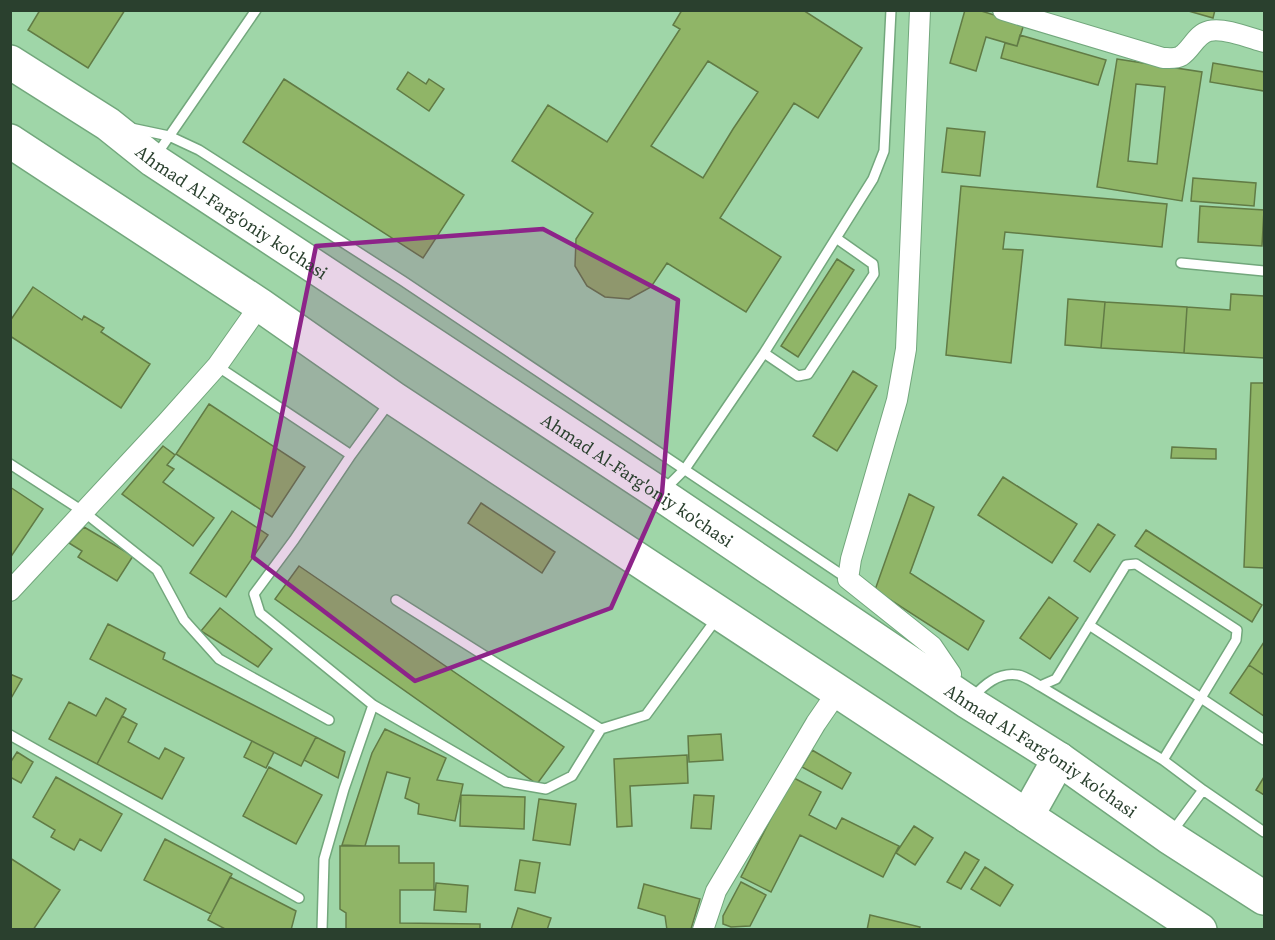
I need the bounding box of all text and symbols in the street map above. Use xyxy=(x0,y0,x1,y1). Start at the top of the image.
street label: Ahmad Al-Farg'oniy ko'chasi xyxy=(131,139,333,285)
street label: Ahmad Al-Farg'oniy ko'chasi xyxy=(536,407,739,553)
street label: Ahmad Al-Farg'oniy ko'chasi xyxy=(940,677,1142,823)

